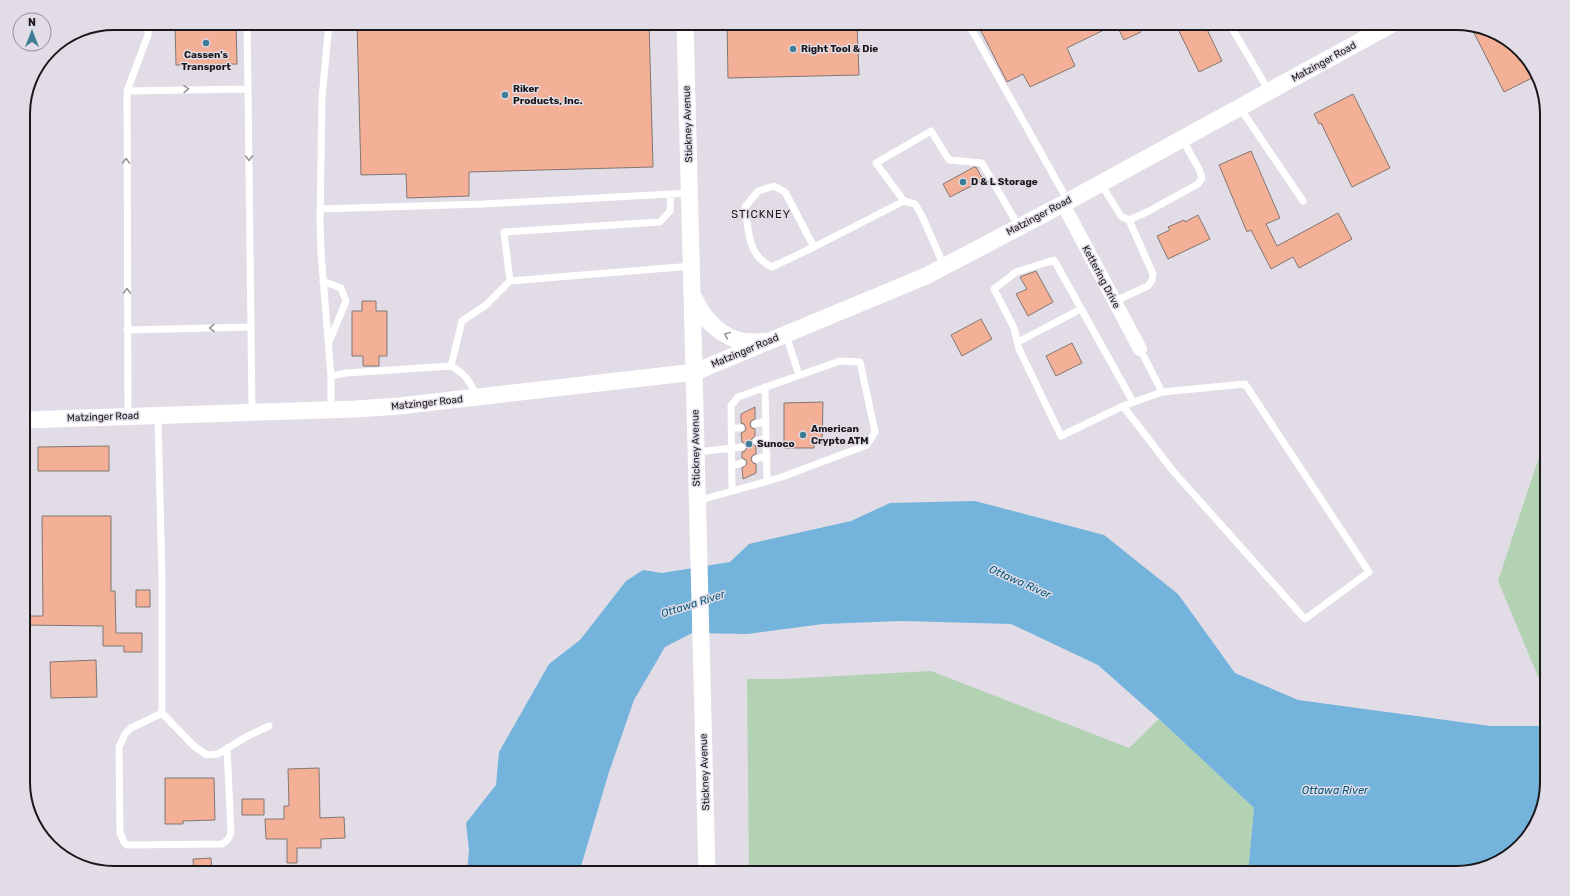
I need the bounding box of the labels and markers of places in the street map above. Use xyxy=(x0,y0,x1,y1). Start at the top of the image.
marker: Cassen's Transport xyxy=(201,38,211,48)
place label: Right Tool & Die xyxy=(801,43,878,55)
marker: Right Tool & Die xyxy=(788,44,798,54)
place label: Cassen's Transport xyxy=(181,49,231,73)
place label: Riker Products, Inc. xyxy=(513,83,583,107)
marker: Riker Products, Inc. xyxy=(500,90,510,100)
place label: D & L Storage xyxy=(971,176,1038,188)
marker: D & L Storage xyxy=(958,177,968,187)
place label: American Crypto ATM xyxy=(811,423,869,447)
marker: American Crypto ATM xyxy=(798,430,808,440)
place label: Sunoco xyxy=(757,438,795,450)
marker: Sunoco xyxy=(744,439,754,449)

